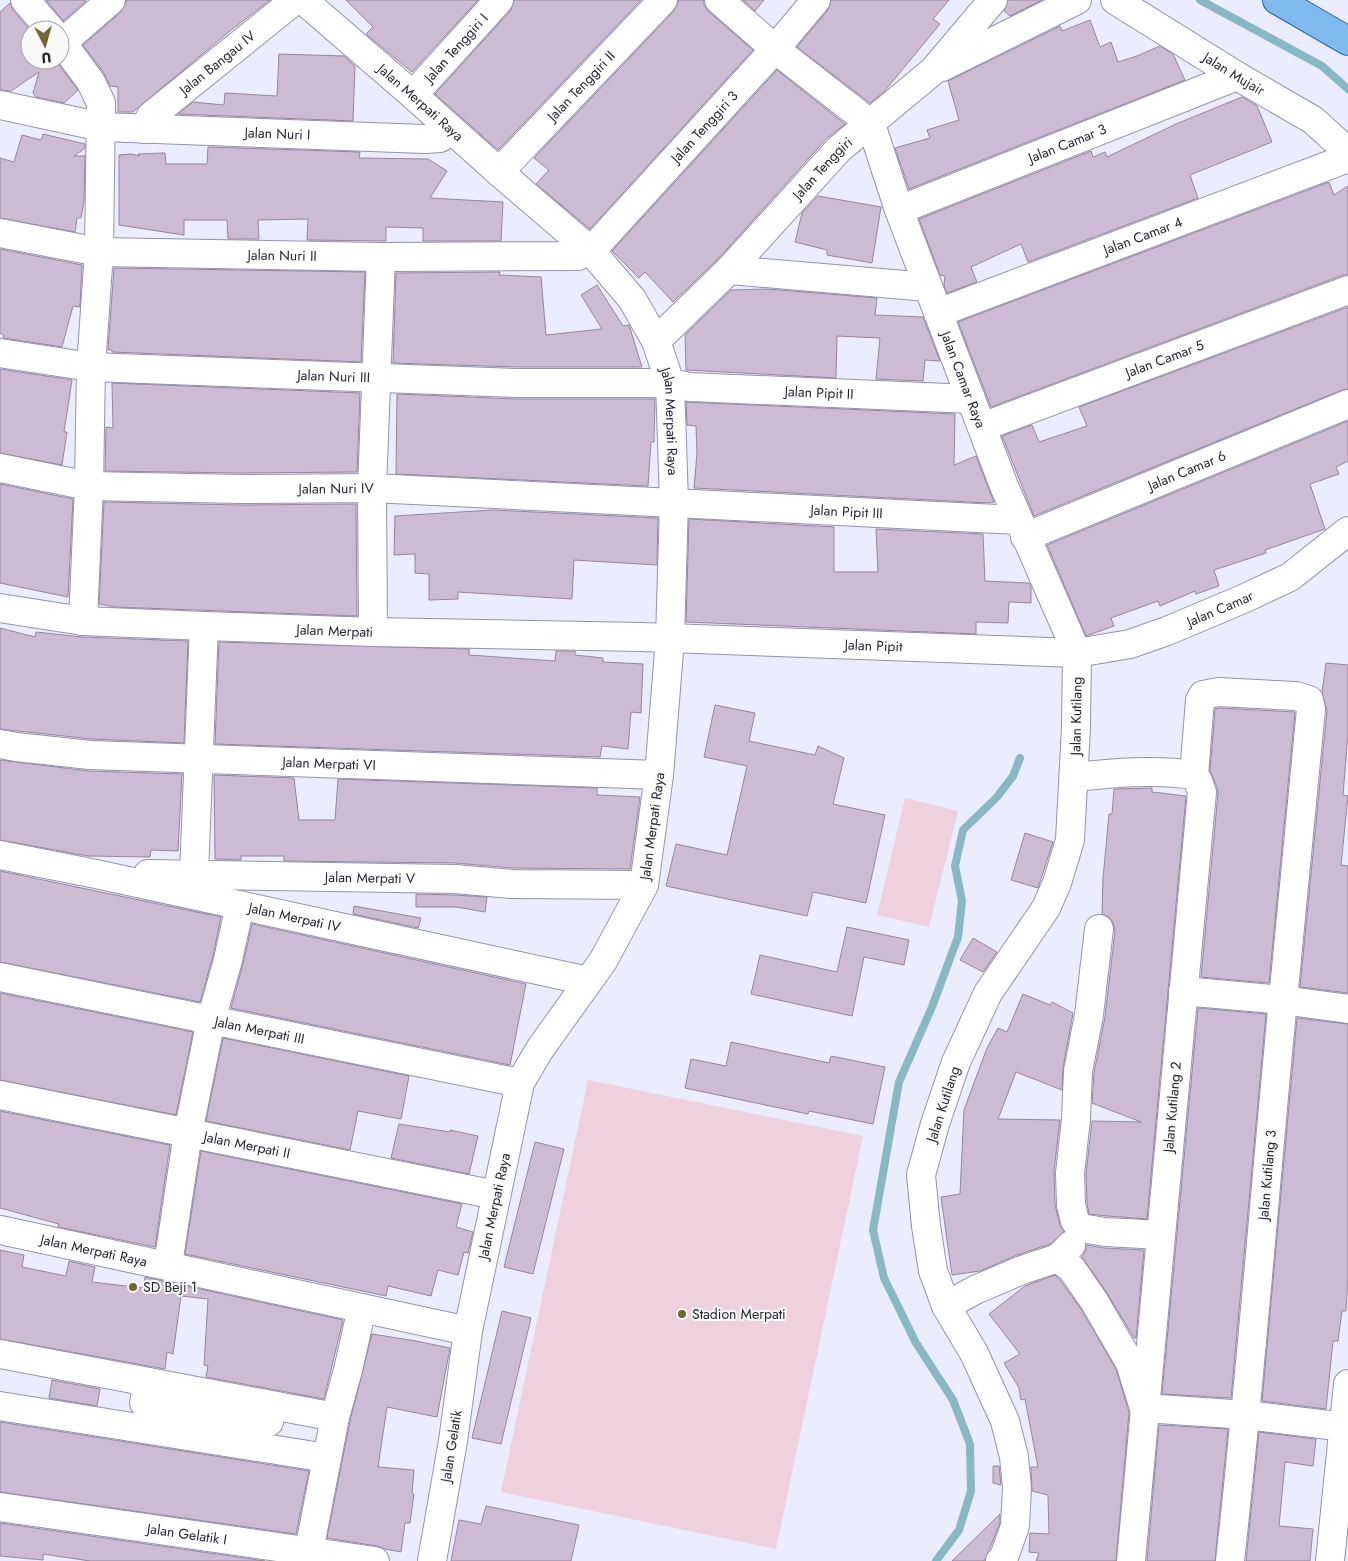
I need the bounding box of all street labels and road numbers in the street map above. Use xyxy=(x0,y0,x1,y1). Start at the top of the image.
street label: Jalan Tenggiri I xyxy=(418,9,493,88)
street label: Jalan Bangau IV xyxy=(174,25,260,101)
street label: Jalan Tenggiri II xyxy=(541,46,620,127)
street label: Jalan Mujair xyxy=(1198,46,1269,100)
street label: Jalan Merpati Raya xyxy=(372,58,468,146)
street label: Jalan Tenggiri 3 xyxy=(665,86,743,169)
street label: Jalan Camar 3 xyxy=(1023,119,1110,168)
street label: Jalan Nuri I xyxy=(242,122,311,145)
street label: Jalan Tenggiri xyxy=(786,132,856,205)
street label: Jalan Camar 4 xyxy=(1099,212,1185,260)
street label: Jalan Nuri II xyxy=(245,245,317,266)
street label: Jalan Camar Raya xyxy=(935,327,991,431)
street label: Jalan Camar 5 xyxy=(1121,335,1207,383)
street label: Jalan Merpati Raya xyxy=(655,363,683,476)
street label: Jalan Nuri III xyxy=(295,365,371,388)
street label: Jalan Pipit II xyxy=(782,381,854,404)
street label: Jalan Camar 6 xyxy=(1143,445,1229,496)
street label: Jalan Nuri IV xyxy=(296,478,375,499)
street label: Jalan Pipit III xyxy=(808,500,883,523)
street label: Jalan Camar xyxy=(1182,586,1257,632)
street label: Jalan Merpati xyxy=(294,619,374,642)
street label: Jalan Pipit xyxy=(842,634,904,657)
street label: Jalan Kutilang xyxy=(1065,676,1087,758)
street label: Jalan Merpati VI xyxy=(280,752,376,775)
street label: Jalan Merpati Raya xyxy=(634,771,669,883)
street label: Jalan Merpati V xyxy=(323,867,416,888)
street label: Jalan Merpati IV xyxy=(245,897,343,937)
street label: Jalan Merpati III xyxy=(211,1011,306,1049)
street label: Jalan Kutilang 2 xyxy=(1158,1061,1186,1155)
street label: Jalan Kutilang xyxy=(921,1063,965,1146)
street label: Jalan Merpati II xyxy=(200,1126,292,1163)
street label: Jalan Kutilang 3 xyxy=(1253,1129,1281,1223)
street label: Jalan Merpati Raya xyxy=(473,1151,515,1263)
street label: Jalan Merpati Raya xyxy=(37,1229,149,1271)
street label: Jalan Gelatik xyxy=(435,1408,467,1485)
street label: Jalan Gelatik I xyxy=(144,1518,228,1550)

